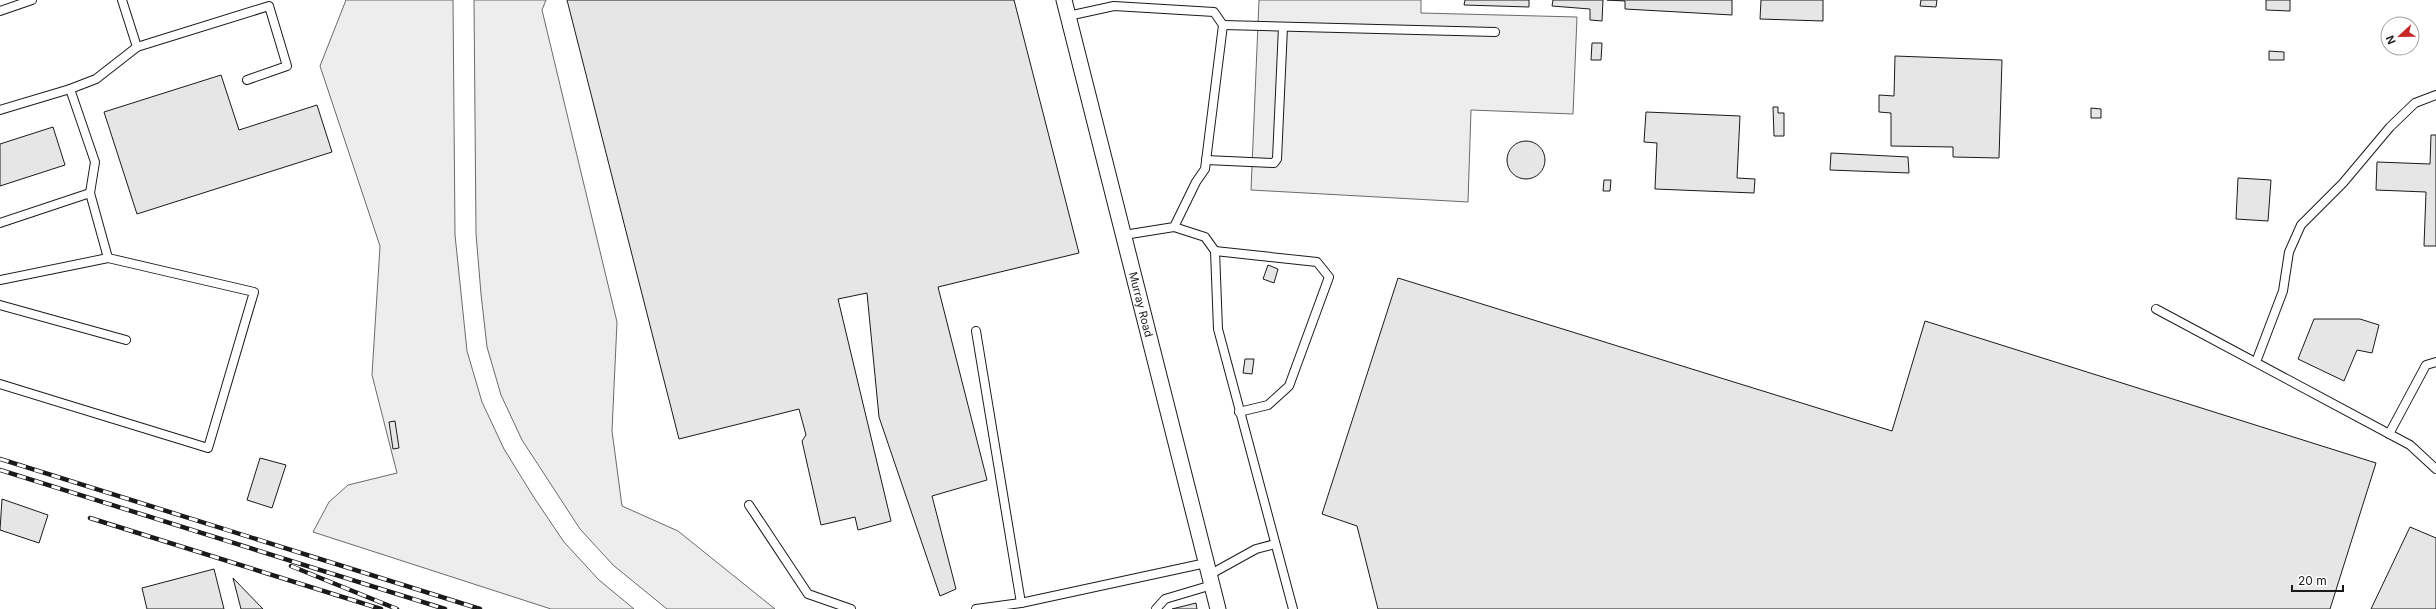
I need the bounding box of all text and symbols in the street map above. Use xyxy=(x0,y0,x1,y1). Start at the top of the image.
north arrow xyxy=(2380,16,2420,56)
text: N xyxy=(2383,33,2399,46)
street label: Murray Road xyxy=(1126,270,1156,339)
scale bar xyxy=(2292,567,2343,593)
text: 20 m xyxy=(2298,573,2327,588)

